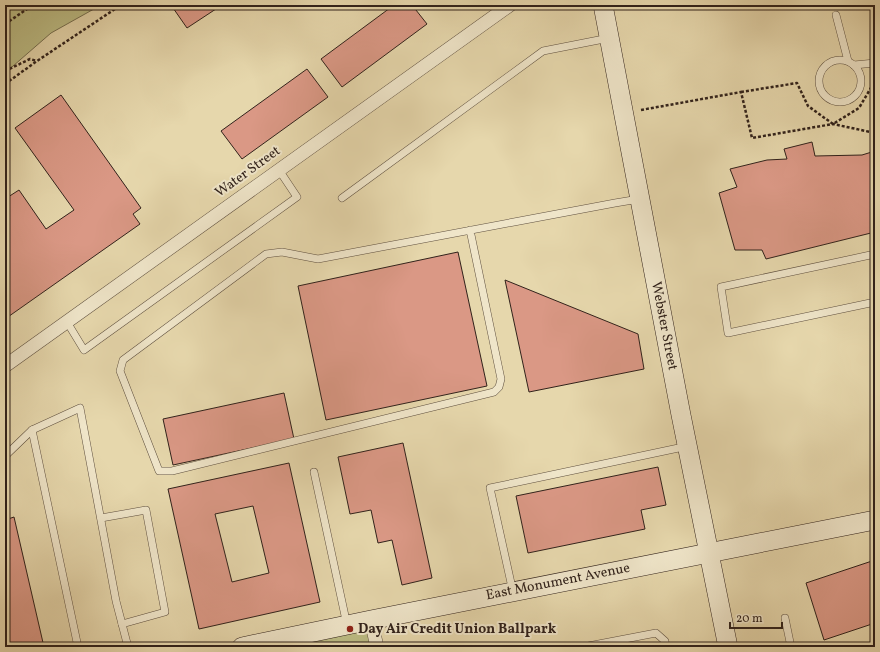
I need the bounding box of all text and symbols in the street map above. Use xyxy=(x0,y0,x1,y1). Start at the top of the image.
street label: Water Street xyxy=(211,142,285,202)
street label: Webster Street xyxy=(646,280,682,372)
street label: East Monument Avenue xyxy=(484,559,632,605)
scale bar xyxy=(730,604,782,630)
text: 20 m xyxy=(736,611,763,627)
place label: Day Air Credit Union Ballpark xyxy=(358,620,557,639)
marker: Day Air Credit Union Ballpark xyxy=(345,624,355,634)

